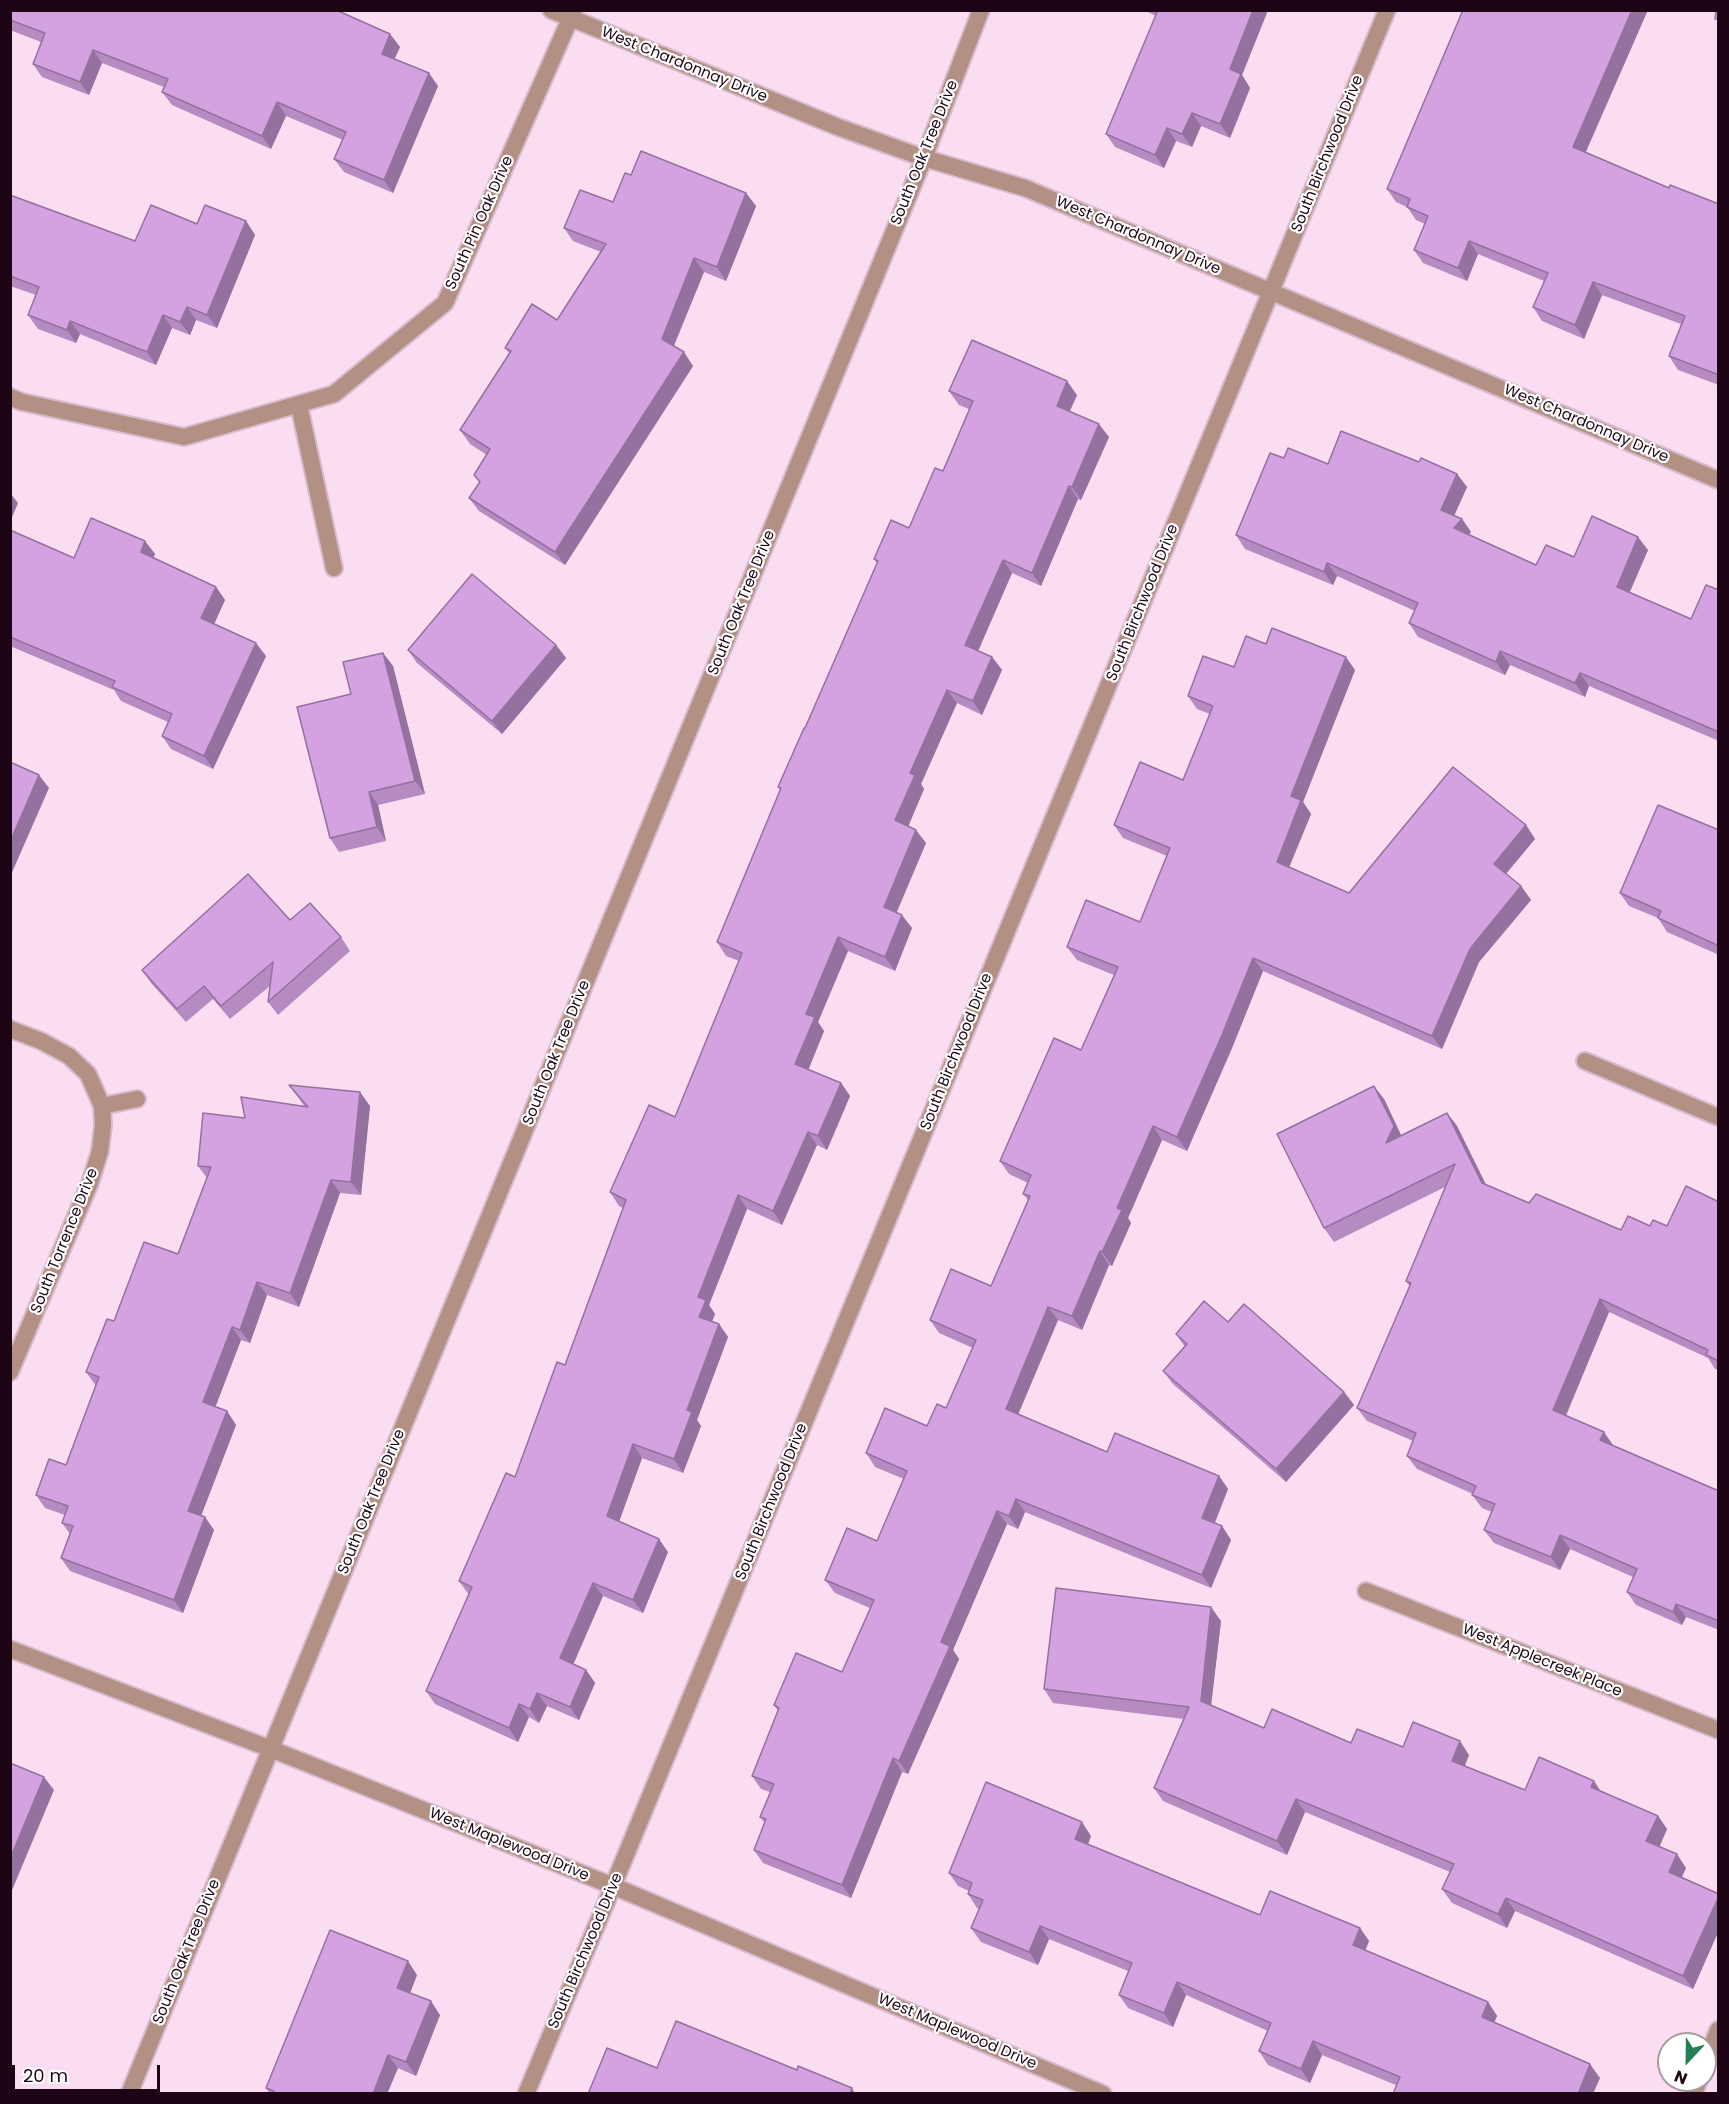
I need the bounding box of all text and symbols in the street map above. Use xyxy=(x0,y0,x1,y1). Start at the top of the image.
street label: West Chardonnay Drive xyxy=(598,23,770,107)
street label: South Birchwood Drive xyxy=(1288,73,1368,235)
street label: South Oak Tree Drive xyxy=(888,78,962,228)
street label: South Pin Oak Drive xyxy=(442,153,518,293)
street label: West Chardonnay Drive xyxy=(1053,193,1223,279)
street label: West Chardonnay Drive xyxy=(1501,381,1671,467)
street label: South Birchwood Drive xyxy=(1103,522,1183,684)
street label: South Oak Tree Drive xyxy=(705,528,779,678)
street label: South Birchwood Drive xyxy=(917,971,997,1133)
street label: South Oak Tree Drive xyxy=(520,978,594,1128)
street label: South Torrence Drive xyxy=(28,1166,102,1316)
street label: South Birchwood Drive xyxy=(732,1421,812,1583)
street label: South Oak Tree Drive xyxy=(335,1427,409,1577)
street label: West Applecreek Place xyxy=(1460,1621,1624,1701)
street label: West Maplewood Drive xyxy=(427,1805,591,1885)
street label: South Birchwood Drive xyxy=(545,1870,627,2032)
street label: South Oak Tree Drive xyxy=(150,1877,224,2027)
street label: West Maplewood Drive xyxy=(875,1990,1039,2074)
north arrow xyxy=(1657,2032,1717,2092)
scale bar xyxy=(15,2053,164,2091)
text: 20 m xyxy=(23,2063,68,2088)
text: N xyxy=(1671,2064,1691,2090)

